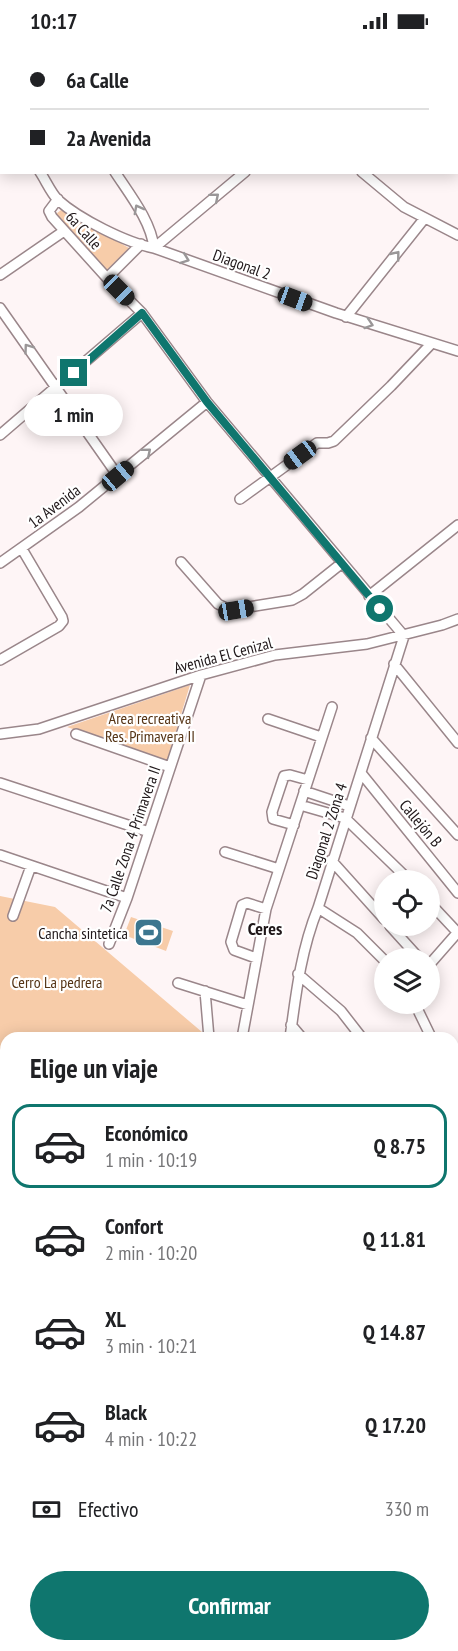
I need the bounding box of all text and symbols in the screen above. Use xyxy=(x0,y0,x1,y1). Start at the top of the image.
text: 10:17 xyxy=(30,7,78,35)
text: 6a Calle xyxy=(66,66,129,94)
text: 2a Avenida xyxy=(66,124,151,152)
one-way arrow xyxy=(208,193,219,204)
one-way arrow xyxy=(134,205,145,215)
street label: 6a Calle xyxy=(62,207,106,253)
street label: Diagonal 2 xyxy=(210,244,274,284)
one-way arrow xyxy=(388,250,399,261)
one-way arrow xyxy=(180,252,190,265)
car xyxy=(100,271,138,309)
car xyxy=(275,284,315,314)
one-way arrow xyxy=(363,317,374,329)
one-way arrow xyxy=(24,344,35,355)
route end xyxy=(60,359,87,386)
callout: 1 min xyxy=(25,394,124,436)
text: 1 min xyxy=(53,402,94,428)
car xyxy=(280,437,320,473)
one-way arrow xyxy=(140,448,151,459)
car xyxy=(98,458,138,494)
street label: 1a Avenida xyxy=(24,480,84,532)
route start xyxy=(366,595,393,622)
car xyxy=(217,598,255,622)
street label: Avenida El Cenizal xyxy=(172,632,275,678)
park label: Area recreativa Res. Primavera II xyxy=(105,708,195,746)
street label: 7a Calle Zona 4 Primavera II xyxy=(95,763,165,915)
street label: Diagonal 2 Zona 4 xyxy=(301,780,351,882)
street label: Callejón B xyxy=(395,795,447,851)
map controls xyxy=(374,870,440,1014)
button: locate xyxy=(374,870,440,936)
sports icon: Cancha sintetica xyxy=(133,917,165,949)
district label: Ceres xyxy=(248,917,282,940)
place label: Cancha sintetica xyxy=(38,923,128,943)
button: layers xyxy=(374,948,440,1014)
park label: Cerro La pedrera xyxy=(11,972,103,992)
text: Elige un viaje xyxy=(30,1051,158,1085)
icon: car xyxy=(33,1119,87,1173)
text: Económico xyxy=(105,1119,188,1147)
text: Q 8.75 xyxy=(373,1132,426,1160)
text: 1 min · 10:19 xyxy=(105,1147,197,1173)
icon: car xyxy=(33,1212,87,1266)
text: Confort xyxy=(105,1212,163,1240)
text: Q 11.81 xyxy=(363,1225,426,1253)
text: 2 min · 10:20 xyxy=(105,1240,197,1266)
icon: car xyxy=(33,1305,87,1359)
text: XL xyxy=(105,1305,126,1333)
text: Q 14.87 xyxy=(363,1318,426,1346)
text: 3 min · 10:21 xyxy=(105,1333,197,1359)
icon: car xyxy=(33,1398,87,1452)
text: Black xyxy=(105,1398,147,1426)
text: Q 17.20 xyxy=(365,1411,426,1439)
text: 4 min · 10:22 xyxy=(105,1426,197,1452)
icon: cash xyxy=(30,1493,63,1526)
text: Efectivo xyxy=(78,1495,139,1523)
text: 330 m xyxy=(385,1496,429,1522)
button: Confirmar xyxy=(30,1571,429,1640)

